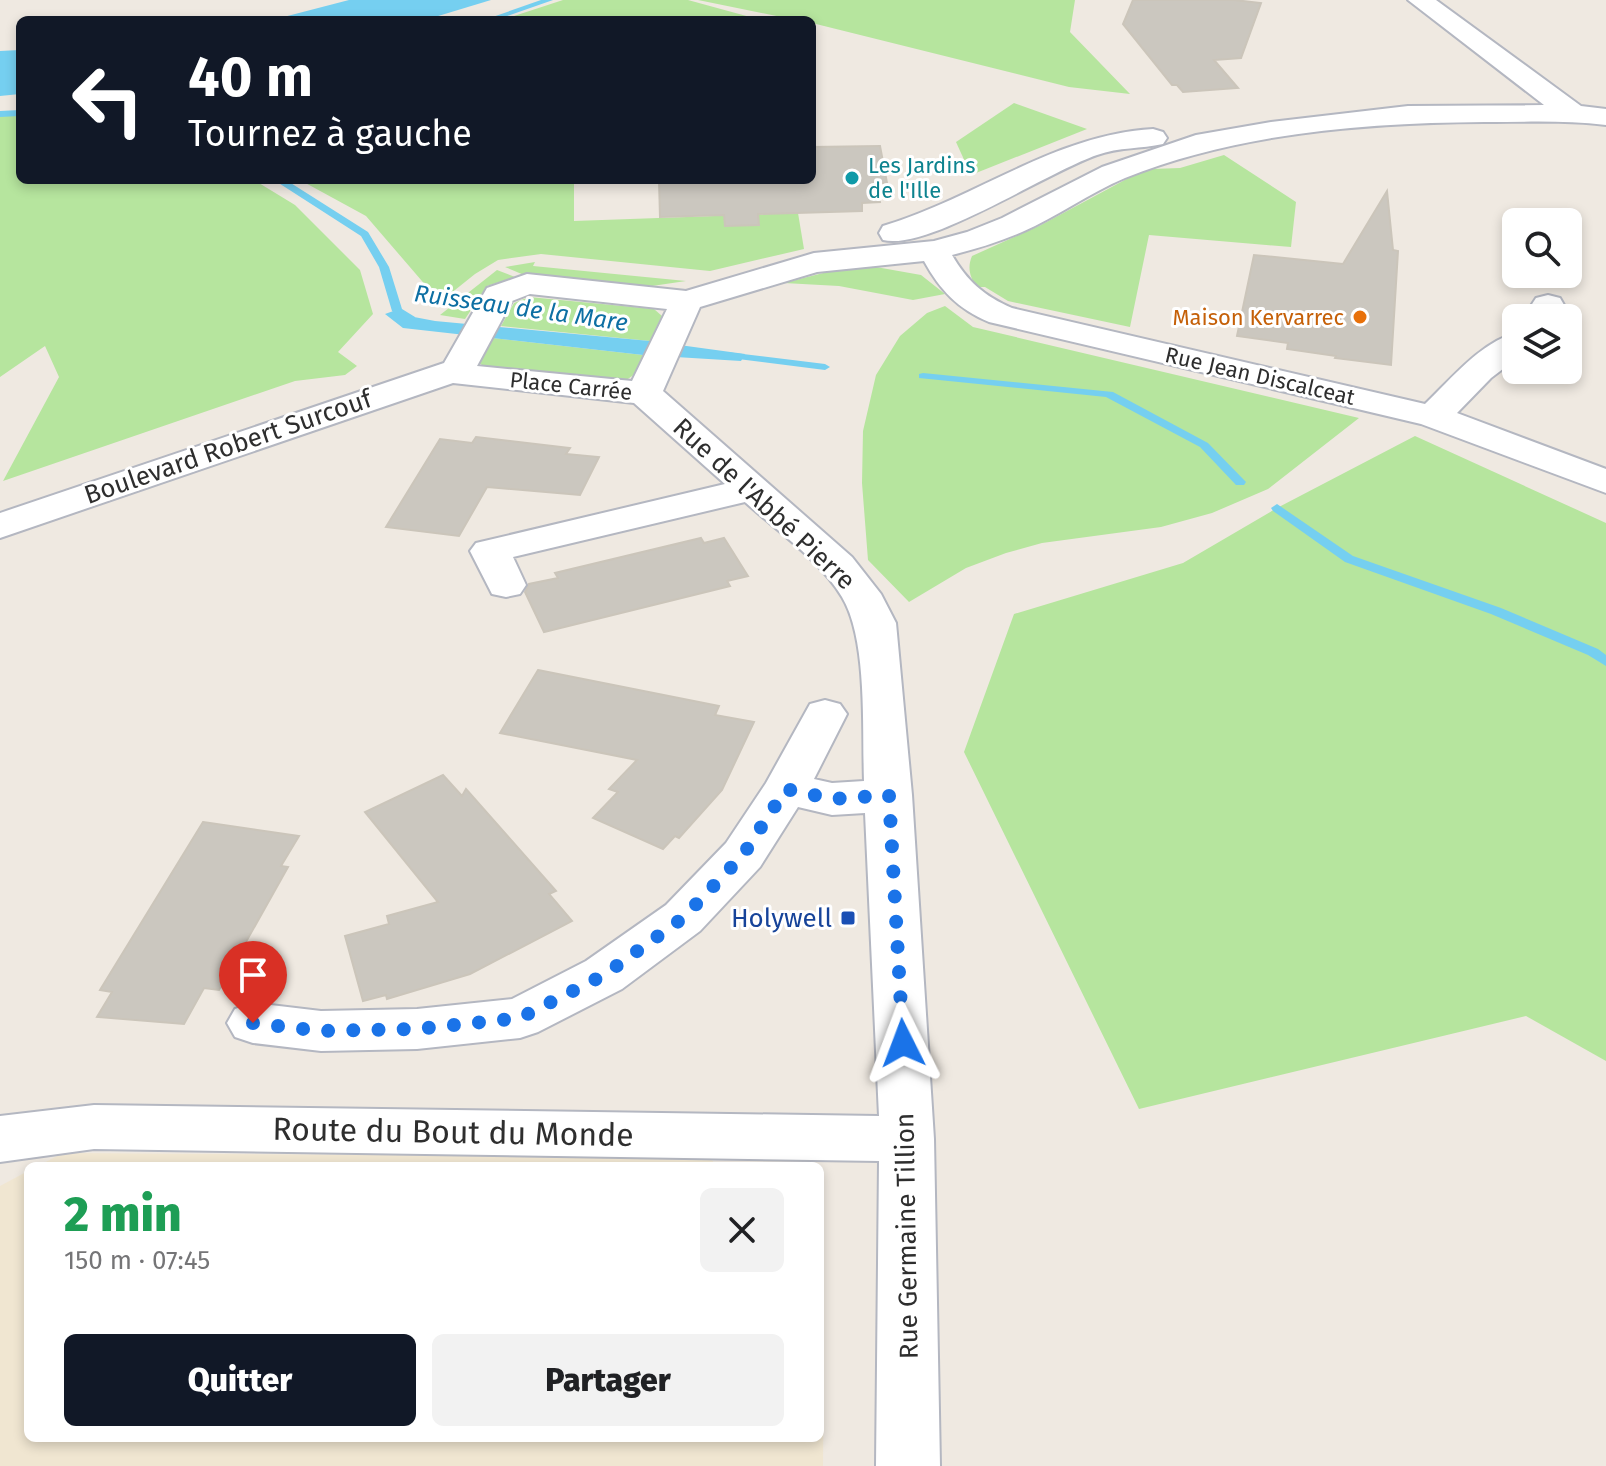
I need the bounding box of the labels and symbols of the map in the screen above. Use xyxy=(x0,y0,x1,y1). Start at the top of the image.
place label: Les Jardins de l'Ille xyxy=(868,152,976,204)
marker: Les Jardins de l'Ille xyxy=(843,169,861,187)
water label: Ruisseau de la Mare xyxy=(413,279,629,337)
place label: Maison Kervarrec xyxy=(1172,304,1344,331)
marker: Maison Kervarrec xyxy=(1351,308,1369,326)
street label: Rue Jean Discalceat xyxy=(1163,341,1358,411)
street label: Place Carrée xyxy=(508,366,634,406)
street label: Boulevard Robert Surcouf xyxy=(80,382,378,511)
street label: Rue de l'Abbé Pierre xyxy=(667,412,861,596)
place label: Holywell xyxy=(731,903,832,934)
marker: Holywell xyxy=(839,909,857,927)
pin xyxy=(219,941,287,1023)
position arrow xyxy=(861,1001,945,1085)
street label: Route du Bout du Monde xyxy=(272,1110,634,1154)
street label: Rue Germaine Tillion xyxy=(889,1113,925,1359)

